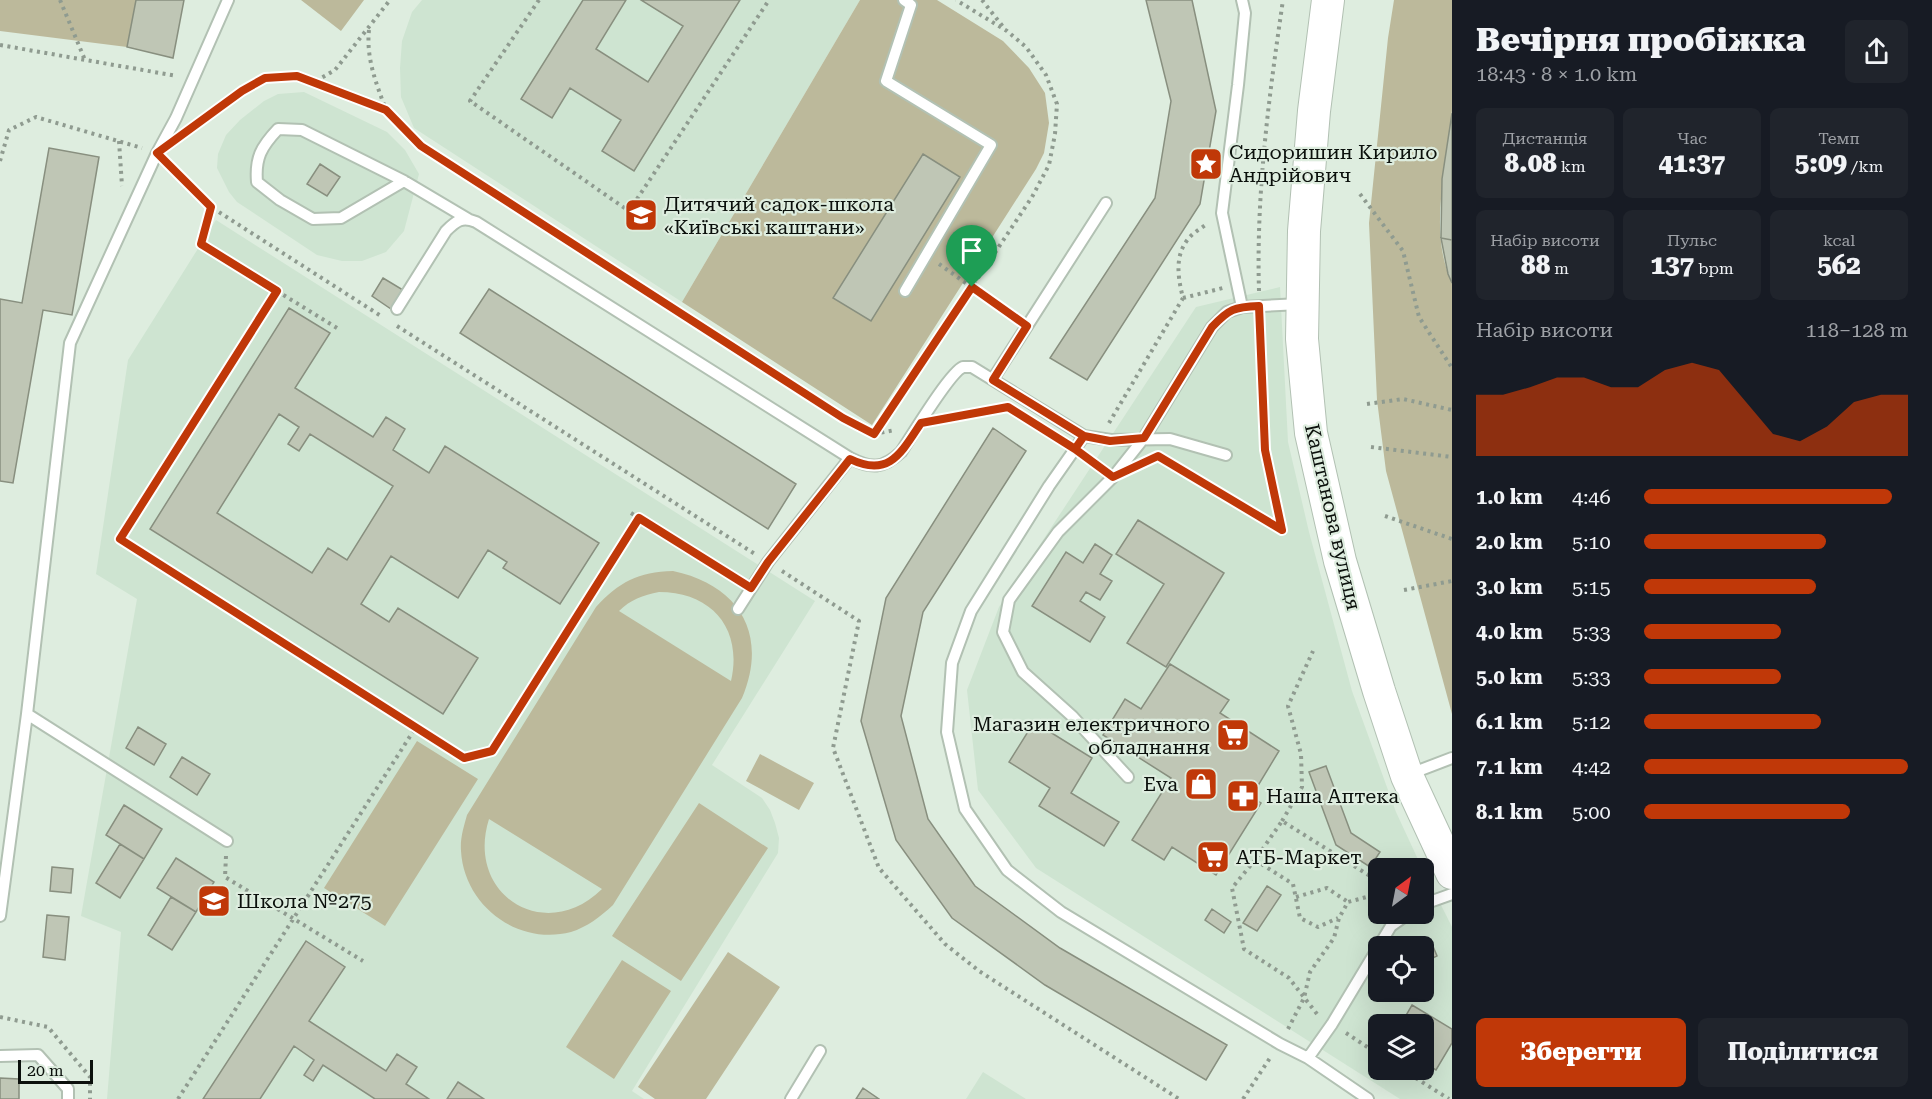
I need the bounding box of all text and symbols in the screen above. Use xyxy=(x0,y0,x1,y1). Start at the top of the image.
text: Вечірня пробіжка xyxy=(1476,20,1806,59)
button: share xyxy=(1845,20,1908,83)
text: 18:43 · 8 × 1.0 km xyxy=(1476,62,1637,86)
text: Дистанція xyxy=(1503,129,1587,148)
text: Час xyxy=(1677,129,1707,148)
text: Темп xyxy=(1818,129,1860,148)
place label: Сидоришин Кирило Андрійович xyxy=(1229,140,1437,187)
place icon: Сидоришин Кирило Андрійович xyxy=(1188,146,1224,182)
text: 8.08 xyxy=(1504,148,1557,178)
text: 41:37 xyxy=(1659,148,1725,178)
text: 5:09 xyxy=(1795,148,1847,178)
text: km xyxy=(1557,157,1586,176)
text: /km xyxy=(1847,157,1883,176)
place label: Дитячий садок-школа «Київські каштани» xyxy=(664,192,894,239)
school or university icon: Дитячий садок-школа «Київські каштани» xyxy=(623,197,659,233)
pin xyxy=(946,225,997,287)
text: Набір висоти xyxy=(1490,231,1600,250)
text: Пульс xyxy=(1667,231,1717,250)
text: kcal xyxy=(1823,231,1855,250)
icon: arrive xyxy=(955,234,988,267)
text: 88 xyxy=(1521,250,1550,280)
text: 137 xyxy=(1650,250,1694,280)
text: 562 xyxy=(1817,250,1861,280)
text: m xyxy=(1550,259,1569,278)
text: bpm xyxy=(1694,259,1734,278)
text: Набір висоти xyxy=(1476,318,1613,342)
text: 118–128 m xyxy=(1805,318,1908,342)
street label: Каштанова вулиця xyxy=(1300,421,1366,613)
text: 1.0 km xyxy=(1476,485,1543,509)
text: 4:46 xyxy=(1572,485,1611,509)
text: 2.0 km xyxy=(1476,530,1543,554)
text: 5:10 xyxy=(1572,530,1611,554)
text: 3.0 km xyxy=(1476,575,1543,599)
text: 5:15 xyxy=(1572,575,1611,599)
text: 4.0 km xyxy=(1476,620,1543,644)
text: 5:33 xyxy=(1572,620,1611,644)
text: 5.0 km xyxy=(1476,665,1543,689)
text: 5:33 xyxy=(1572,665,1611,689)
text: 6.1 km xyxy=(1476,710,1543,734)
text: 5:12 xyxy=(1572,710,1611,734)
place label: Магазин електричного обладнання xyxy=(973,712,1210,759)
supermarket icon: Магазин електричного обладнання xyxy=(1215,717,1251,753)
text: 7.1 km xyxy=(1476,755,1543,779)
text: 4:42 xyxy=(1572,755,1611,779)
shop icon: Eva xyxy=(1183,766,1219,802)
place label: Eva xyxy=(1143,772,1178,796)
pharmacy icon: Наша Аптека xyxy=(1225,778,1261,814)
place label: Наша Аптека xyxy=(1266,784,1399,808)
text: 8.1 km xyxy=(1476,800,1543,824)
text: 5:00 xyxy=(1572,800,1611,824)
supermarket icon: АТБ-Маркет xyxy=(1195,839,1231,875)
place label: АТБ-Маркет xyxy=(1236,845,1362,869)
north arrow xyxy=(1368,858,1434,924)
map controls xyxy=(1368,858,1434,1080)
school or university icon: Школа №275 xyxy=(196,883,232,919)
place label: Школа №275 xyxy=(237,889,372,913)
button: locate xyxy=(1368,936,1434,1002)
button: layers xyxy=(1368,1014,1434,1080)
button: Зберегти xyxy=(1476,1018,1686,1087)
button: Поділитися xyxy=(1698,1018,1908,1087)
scale bar xyxy=(18,1057,93,1084)
text: 20 m xyxy=(27,1061,64,1080)

